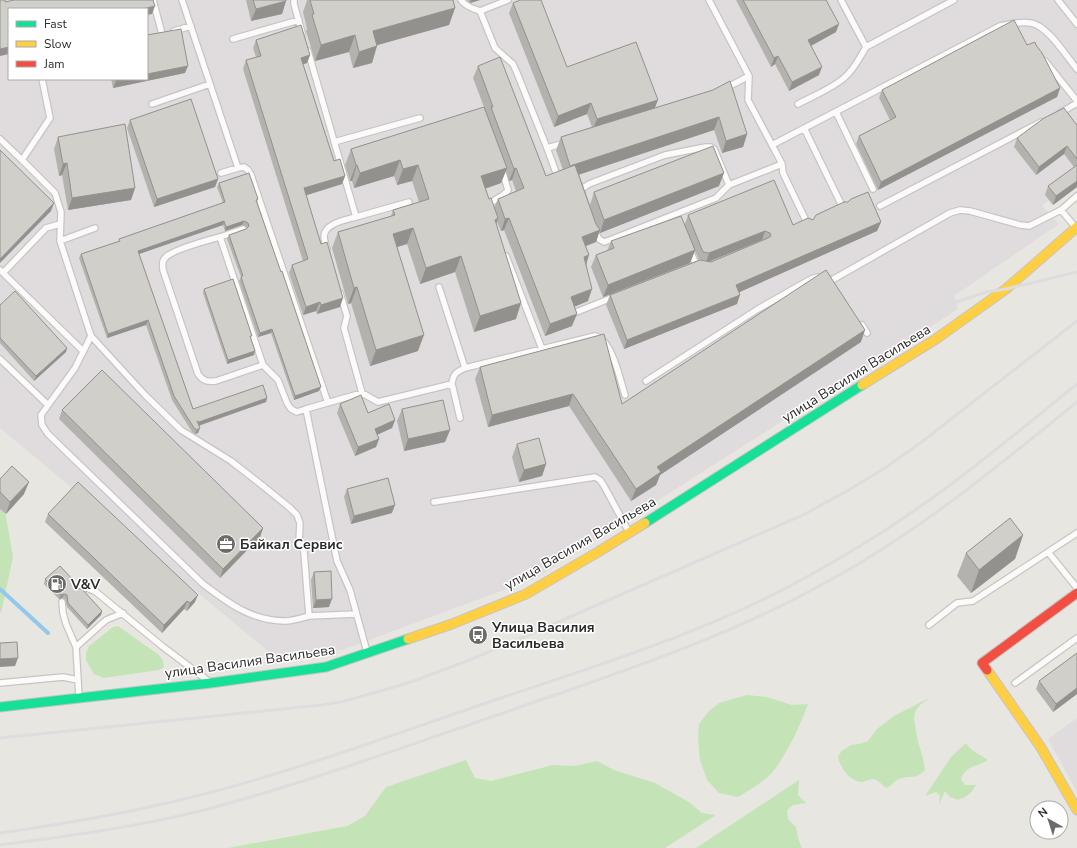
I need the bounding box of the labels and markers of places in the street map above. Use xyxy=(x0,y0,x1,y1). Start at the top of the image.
office icon: Байкал Сервис xyxy=(215,533,237,555)
place label: Байкал Сервис xyxy=(240,535,343,554)
fuel station icon: V&V xyxy=(46,573,68,595)
place label: V&V xyxy=(70,575,101,594)
place label: Улица Василия Васильева xyxy=(491,618,595,653)
bus stop icon: Улица Василия Васильева xyxy=(467,624,489,646)

